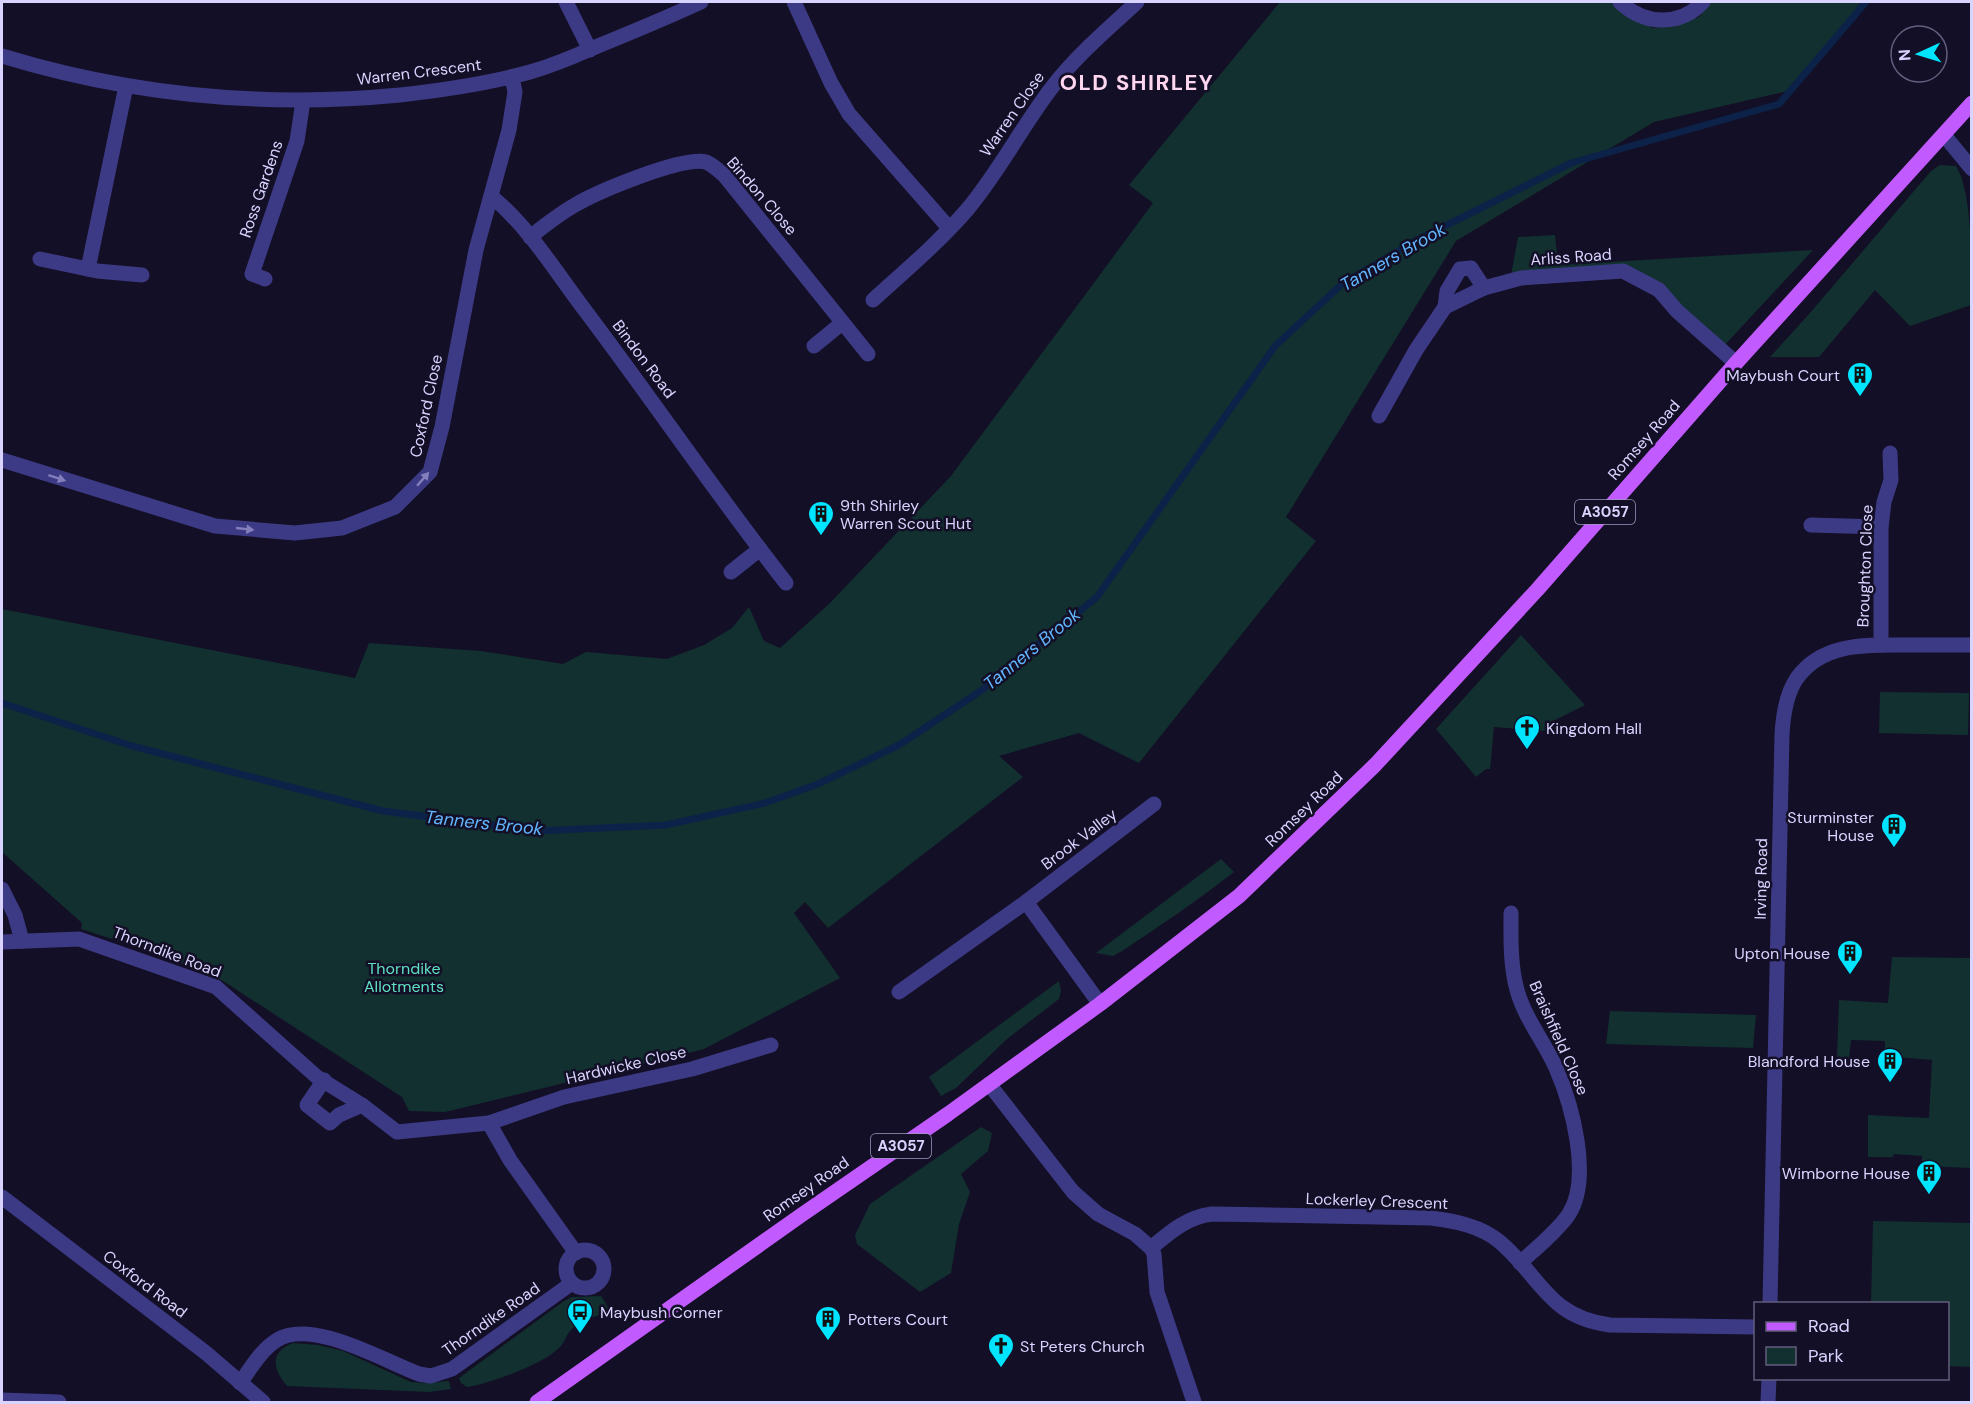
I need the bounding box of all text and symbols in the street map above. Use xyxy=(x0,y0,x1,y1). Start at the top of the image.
north arrow xyxy=(1889,24,1949,84)
text: N xyxy=(1894,48,1915,62)
street label: Warren Crescent xyxy=(355,54,483,90)
street label: Warren Close xyxy=(975,67,1049,161)
district label: OLD SHIRLEY xyxy=(1060,68,1214,97)
street label: Ross Gardens xyxy=(235,138,287,240)
street label: Bindon Close xyxy=(722,152,802,240)
water label: Tanners Brook xyxy=(1336,217,1451,297)
street label: Arliss Road xyxy=(1530,244,1612,270)
street label: Bindon Road xyxy=(608,316,680,402)
street label: Coxford Close xyxy=(405,353,447,459)
building icon: Maybush Court xyxy=(1845,360,1875,398)
place label: Maybush Court xyxy=(1726,365,1840,386)
street label: Romsey Road xyxy=(1603,395,1685,485)
one-way arrow xyxy=(416,471,430,486)
one-way arrow xyxy=(48,473,66,483)
place label: 9th Shirley Warren Scout Hut xyxy=(840,495,971,534)
building icon: 9th Shirley Warren Scout Hut xyxy=(806,499,836,537)
road number: A3057 xyxy=(1575,500,1635,524)
street label: Broughton Close xyxy=(1852,504,1878,628)
one-way arrow xyxy=(235,524,254,534)
water label: Tanners Brook xyxy=(978,602,1086,696)
church icon: Kingdom Hall xyxy=(1512,713,1542,751)
place label: Kingdom Hall xyxy=(1546,718,1642,739)
street label: Romsey Road xyxy=(1261,767,1347,851)
street label: Brook Valley xyxy=(1037,804,1121,874)
water label: Tanners Brook xyxy=(424,805,545,841)
place label: Sturminster House xyxy=(1787,807,1874,846)
building icon: Sturminster House xyxy=(1879,811,1909,849)
street label: Irving Road xyxy=(1750,838,1772,920)
street label: Thorndike Road xyxy=(110,922,224,982)
building icon: Upton House xyxy=(1835,938,1865,976)
place label: Upton House xyxy=(1734,943,1830,964)
park label: Thorndike Allotments xyxy=(364,958,444,997)
street label: Braishfield Close xyxy=(1524,978,1594,1098)
street label: Hardwicke Close xyxy=(564,1041,688,1089)
building icon: Blandford House xyxy=(1875,1046,1905,1084)
place label: Blandford House xyxy=(1748,1051,1870,1072)
road number: A3057 xyxy=(871,1134,931,1158)
street label: Romsey Road xyxy=(759,1152,853,1226)
building icon: Wimborne House xyxy=(1914,1158,1944,1196)
place label: Wimborne House xyxy=(1782,1163,1910,1184)
street label: Lockerley Crescent xyxy=(1305,1188,1449,1214)
street label: Coxford Road xyxy=(99,1245,191,1323)
street label: Thorndike Road xyxy=(438,1277,544,1361)
bus stop icon: Maybush Corner xyxy=(565,1297,595,1335)
place label: Maybush Corner xyxy=(600,1302,723,1323)
legend xyxy=(1754,1302,1949,1380)
building icon: Potters Court xyxy=(813,1304,843,1342)
place label: Potters Court xyxy=(848,1309,948,1330)
text: Road xyxy=(1808,1314,1850,1338)
church icon: St Peters Church xyxy=(986,1331,1016,1369)
place label: St Peters Church xyxy=(1020,1336,1145,1357)
text: Park xyxy=(1808,1344,1844,1368)

